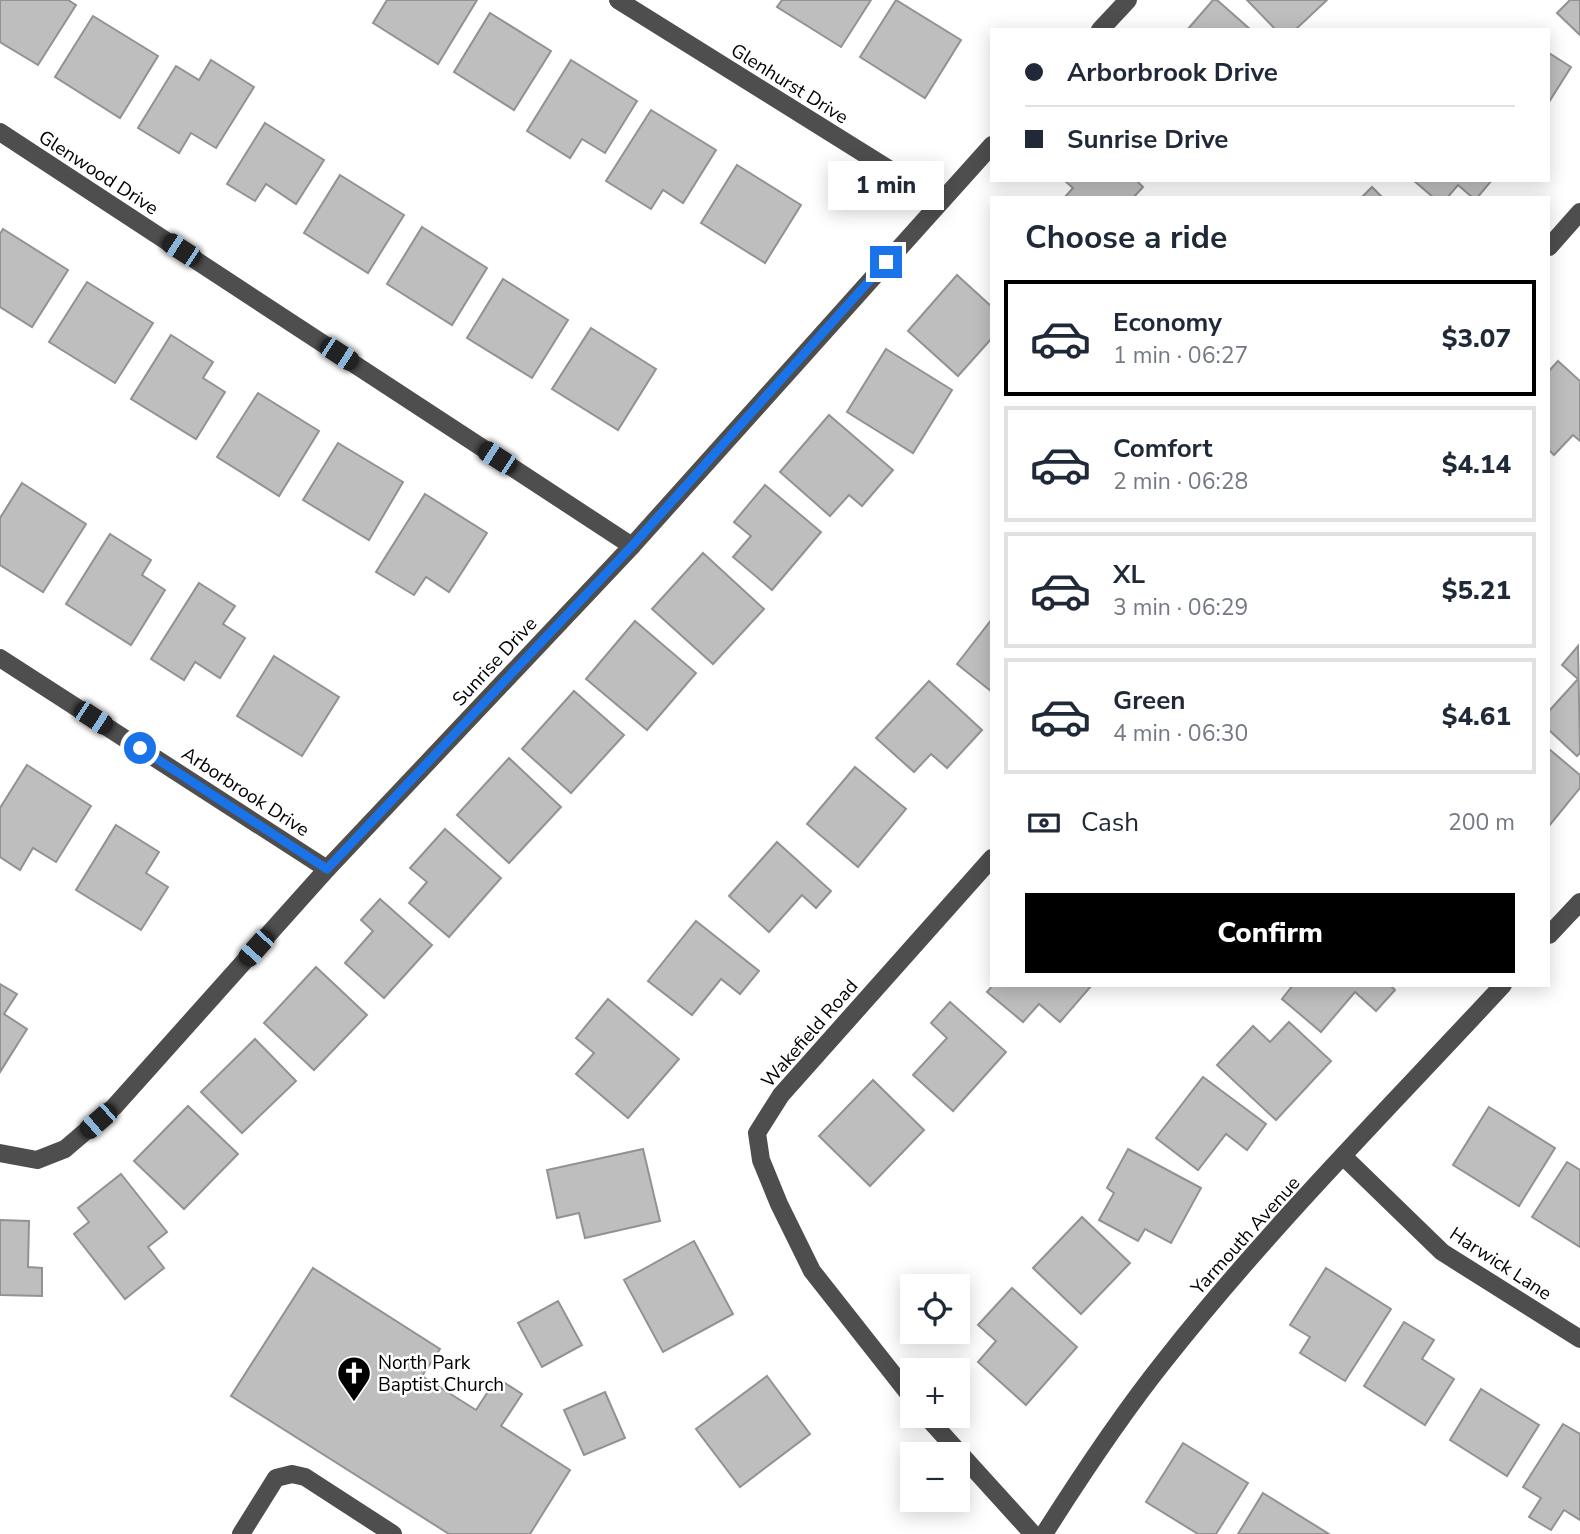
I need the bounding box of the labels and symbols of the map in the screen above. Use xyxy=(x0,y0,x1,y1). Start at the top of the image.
street label: Glenhurst Drive xyxy=(726,37,853,130)
street label: Glenwood Drive xyxy=(33,124,163,221)
callout: 1 min xyxy=(828,160,944,210)
car xyxy=(158,230,205,270)
route end xyxy=(870,246,902,278)
car xyxy=(316,334,363,374)
car xyxy=(474,438,521,478)
street label: Sunrise Drive xyxy=(447,611,543,712)
car xyxy=(70,698,117,738)
route start xyxy=(124,732,156,764)
street label: Arborbrook Drive xyxy=(177,741,314,843)
car xyxy=(235,925,278,971)
street label: Wakefield Road xyxy=(755,974,864,1093)
car xyxy=(76,1099,121,1143)
street label: Yarmouth Avenue xyxy=(1185,1171,1306,1301)
street label: Harwick Lane xyxy=(1444,1221,1556,1307)
place label: North Park Baptist Church xyxy=(378,1350,504,1398)
church icon: North Park Baptist Church xyxy=(335,1354,373,1403)

